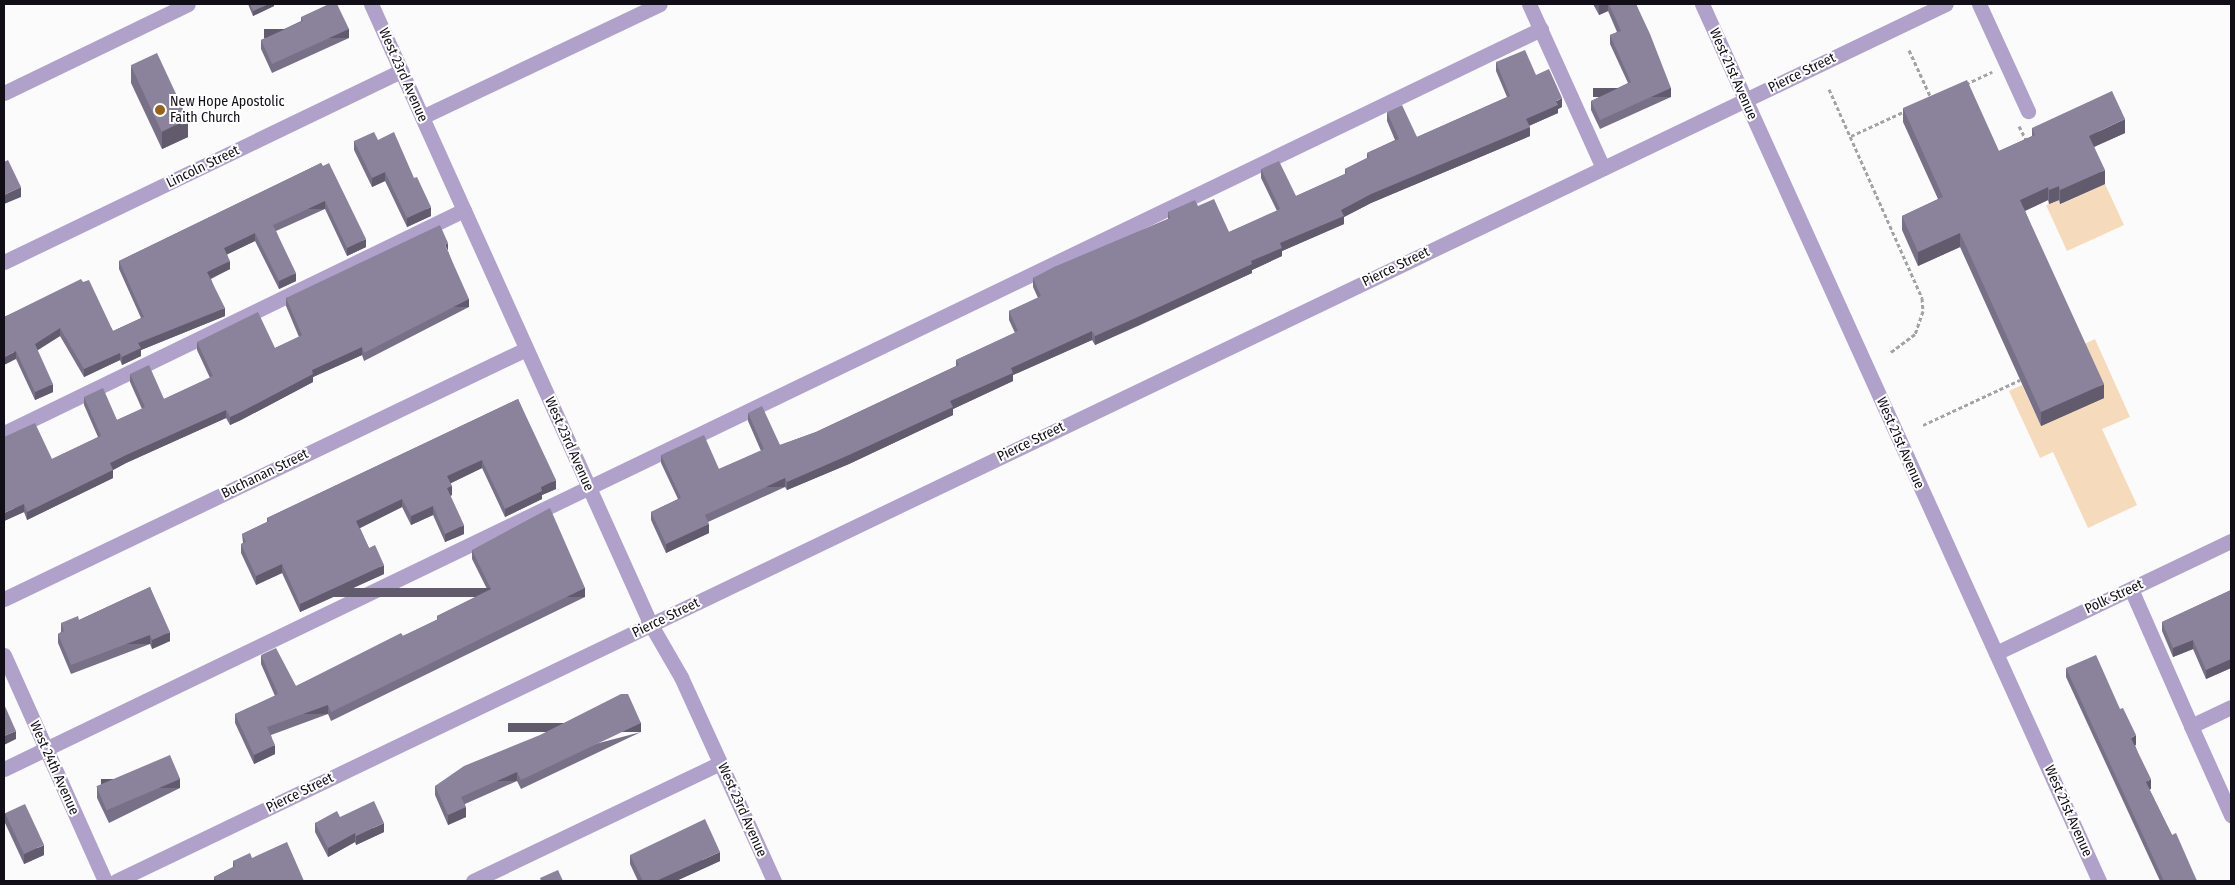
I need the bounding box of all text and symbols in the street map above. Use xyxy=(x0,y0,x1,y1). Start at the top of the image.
street label: West 23rd Avenue xyxy=(375,25,431,125)
street label: West 21st Avenue xyxy=(1705,26,1761,122)
street label: Pierce Street xyxy=(1766,50,1838,96)
place label: New Hope Apostolic Faith Church xyxy=(170,94,284,126)
marker: New Hope Apostolic Faith Church xyxy=(154,104,166,116)
street label: Lincoln Street xyxy=(164,142,242,192)
street label: Pierce Street xyxy=(1360,244,1432,290)
street label: West 23rd Avenue xyxy=(541,394,597,494)
street label: West 21st Avenue xyxy=(1872,395,1928,491)
street label: Pierce Street xyxy=(995,419,1067,465)
street label: Buchanan Street xyxy=(219,446,311,502)
street label: Polk Street xyxy=(2082,576,2146,618)
street label: Pierce Street xyxy=(630,595,702,641)
street label: West 24th Avenue xyxy=(26,718,82,818)
street label: West 23rd Avenue xyxy=(714,760,770,860)
street label: West 21st Avenue xyxy=(2040,763,2096,859)
street label: Pierce Street xyxy=(264,770,336,816)

